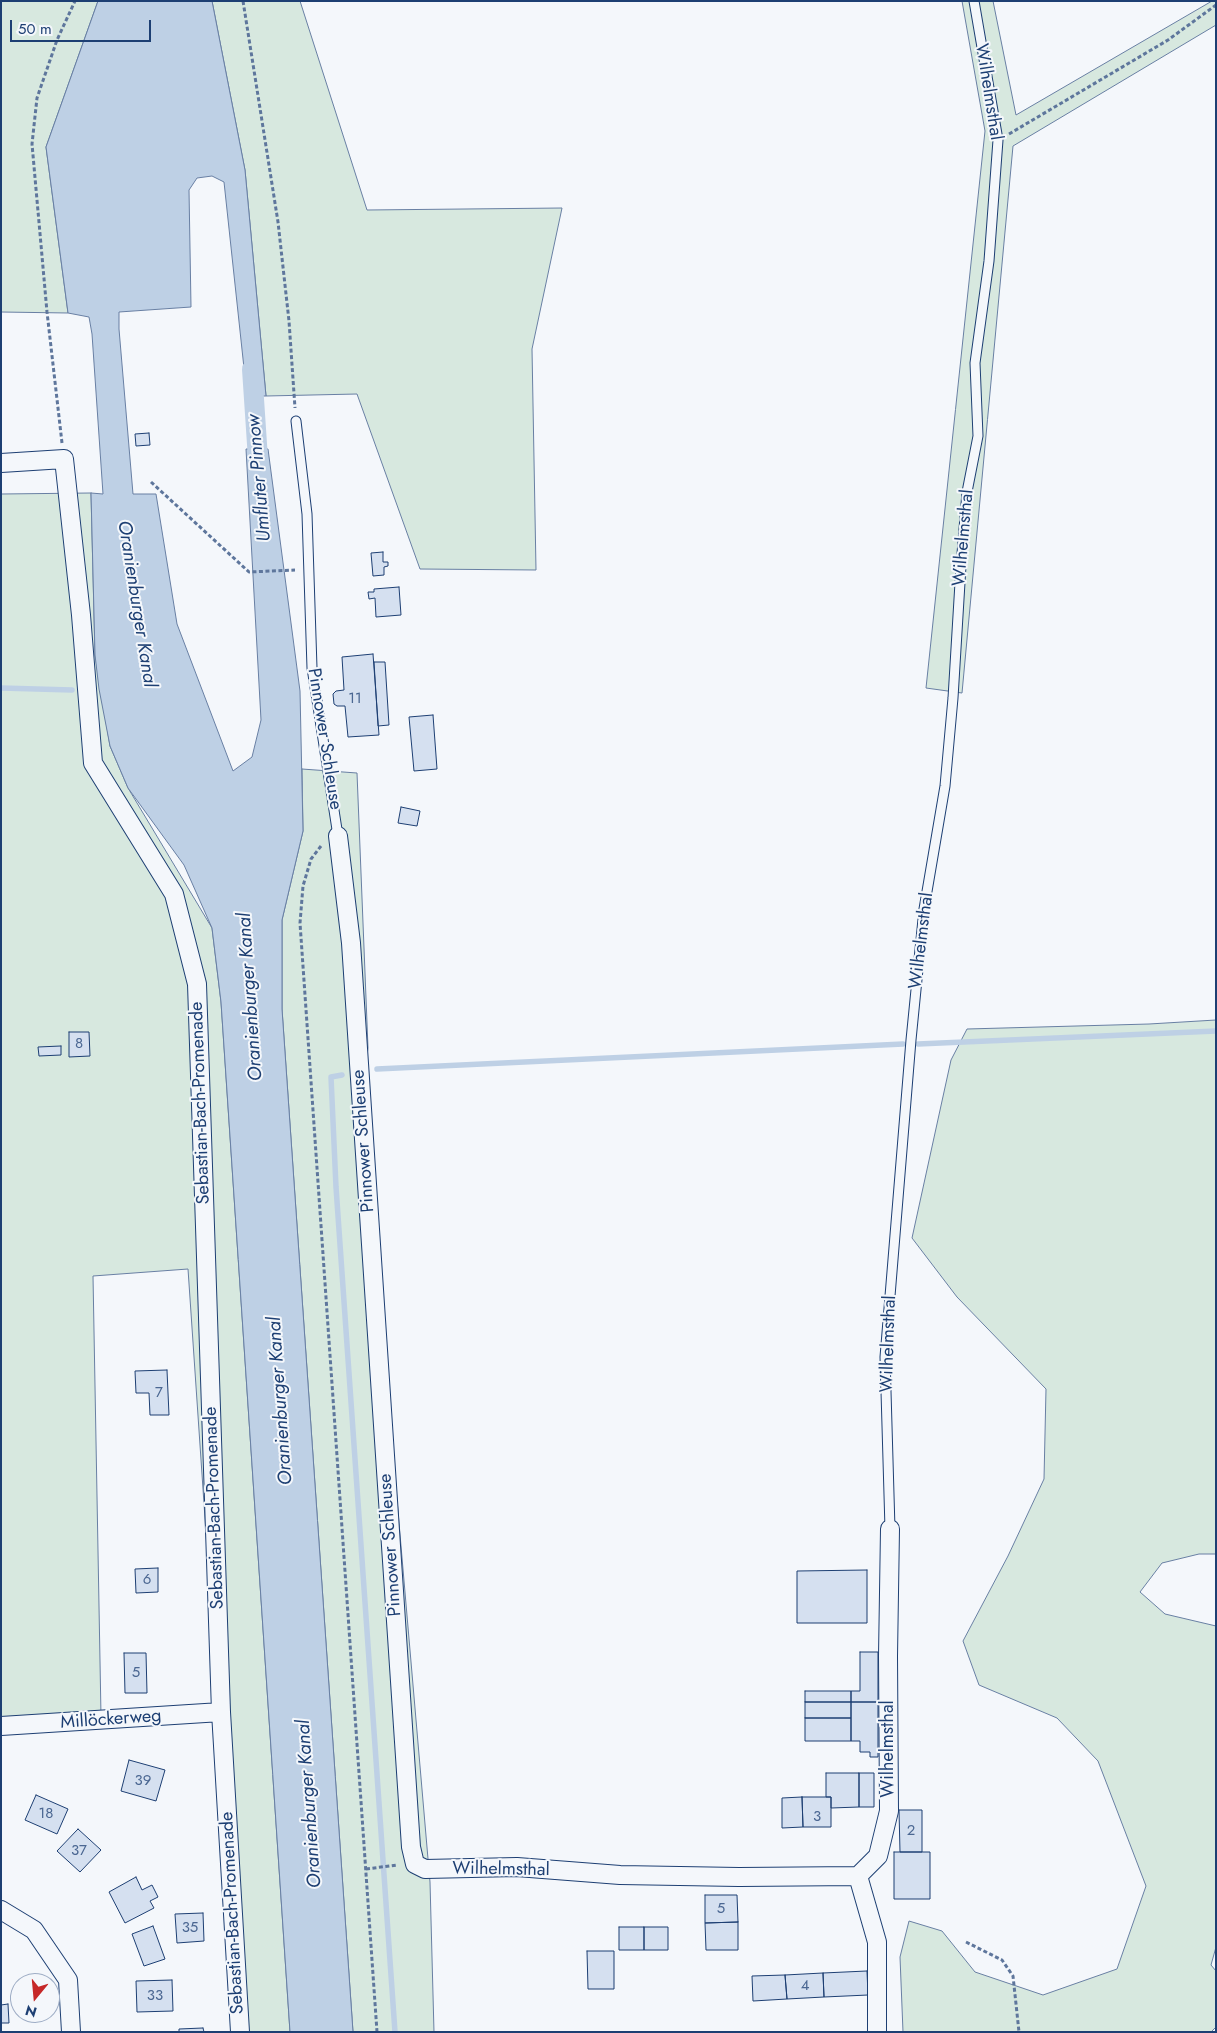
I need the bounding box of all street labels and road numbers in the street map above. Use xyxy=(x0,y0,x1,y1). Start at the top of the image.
street label: Wilhelmsthal xyxy=(970,42,1006,142)
street label: Wilhelmsthal xyxy=(949,489,979,587)
street label: Pinnower Schleuse xyxy=(302,667,346,811)
street label: Wilhelmsthal xyxy=(905,891,939,991)
street label: Sebastian-Bach-Promenade xyxy=(187,1001,215,1205)
street label: Pinnower Schleuse xyxy=(348,1069,380,1213)
street label: Wilhelmsthal xyxy=(877,1295,901,1393)
street label: Sebastian-Bach-Promenade xyxy=(201,1406,229,1610)
street label: Pinnower Schleuse xyxy=(375,1473,407,1617)
street label: Wilhelmsthal xyxy=(878,1700,900,1798)
street label: Millöckerweg xyxy=(60,1706,162,1734)
street label: Sebastian-Bach-Promenade xyxy=(217,1811,249,2015)
street label: Wilhelmsthal xyxy=(452,1858,550,1882)

